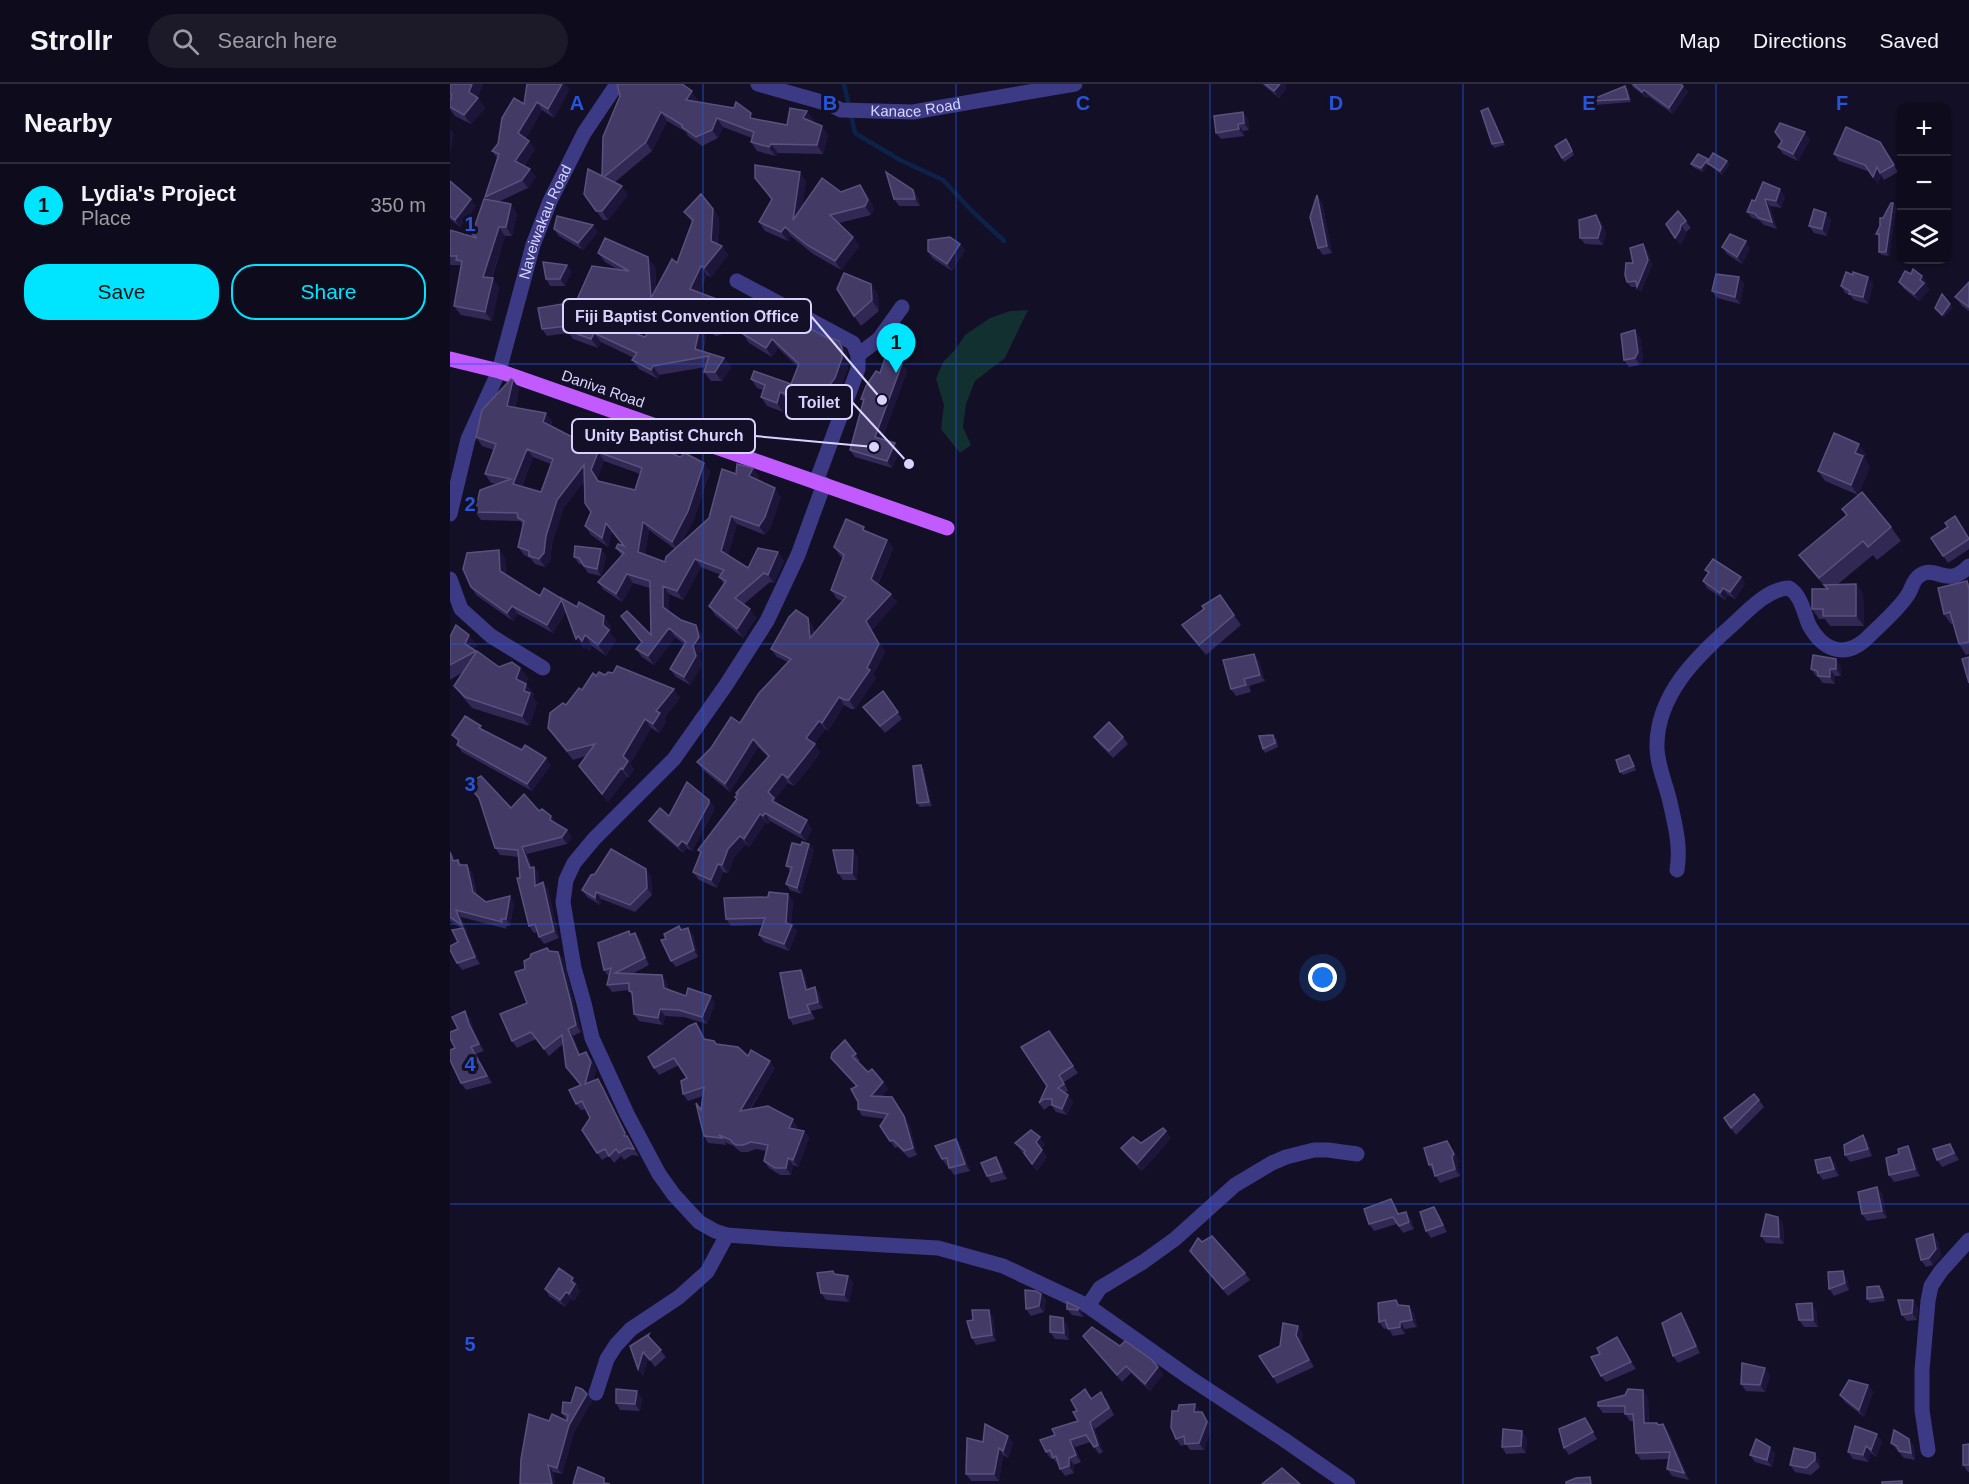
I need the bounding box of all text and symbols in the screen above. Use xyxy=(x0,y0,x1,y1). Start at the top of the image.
search box xyxy=(148,14,568,68)
text: Strollr xyxy=(30,25,112,56)
icon: search xyxy=(169,25,202,58)
text: Search here xyxy=(217,28,337,53)
text: Map xyxy=(1679,29,1720,52)
text: Directions xyxy=(1753,29,1846,52)
text: Saved xyxy=(1879,29,1939,52)
text: A xyxy=(570,92,584,114)
text: B xyxy=(823,92,837,114)
text: C xyxy=(1076,92,1090,114)
text: D xyxy=(1329,92,1343,114)
text: E xyxy=(1582,92,1596,114)
text: F xyxy=(1836,92,1848,114)
street label: Kanace Road xyxy=(870,95,962,120)
map controls xyxy=(1897,102,1951,264)
button: + xyxy=(1897,102,1951,156)
text: Nearby xyxy=(24,108,112,138)
button: − xyxy=(1897,156,1951,210)
street label: Naveiwakau Road xyxy=(515,162,575,281)
text: Lydia's Project xyxy=(81,181,236,206)
text: 1 xyxy=(38,194,49,216)
text: 350 m xyxy=(370,194,426,216)
text: Place xyxy=(81,207,131,229)
button: layers xyxy=(1897,210,1951,264)
text: 1 xyxy=(464,213,476,235)
button: Save xyxy=(24,264,219,320)
button: Share xyxy=(231,264,426,320)
callout: Fiji Baptist Convention Office xyxy=(563,299,811,333)
text: Fiji Baptist Convention Office xyxy=(575,308,799,325)
pin: 1 xyxy=(876,324,916,373)
street label: Daniva Road xyxy=(559,366,647,411)
callout: Toilet xyxy=(786,385,852,419)
text: Toilet xyxy=(798,394,840,411)
callout: Unity Baptist Church xyxy=(572,419,755,453)
text: Unity Baptist Church xyxy=(584,427,744,444)
text: 2 xyxy=(464,493,476,515)
text: 3 xyxy=(464,773,476,795)
your location xyxy=(1308,963,1337,992)
text: 4 xyxy=(464,1053,476,1075)
text: 5 xyxy=(464,1333,476,1355)

